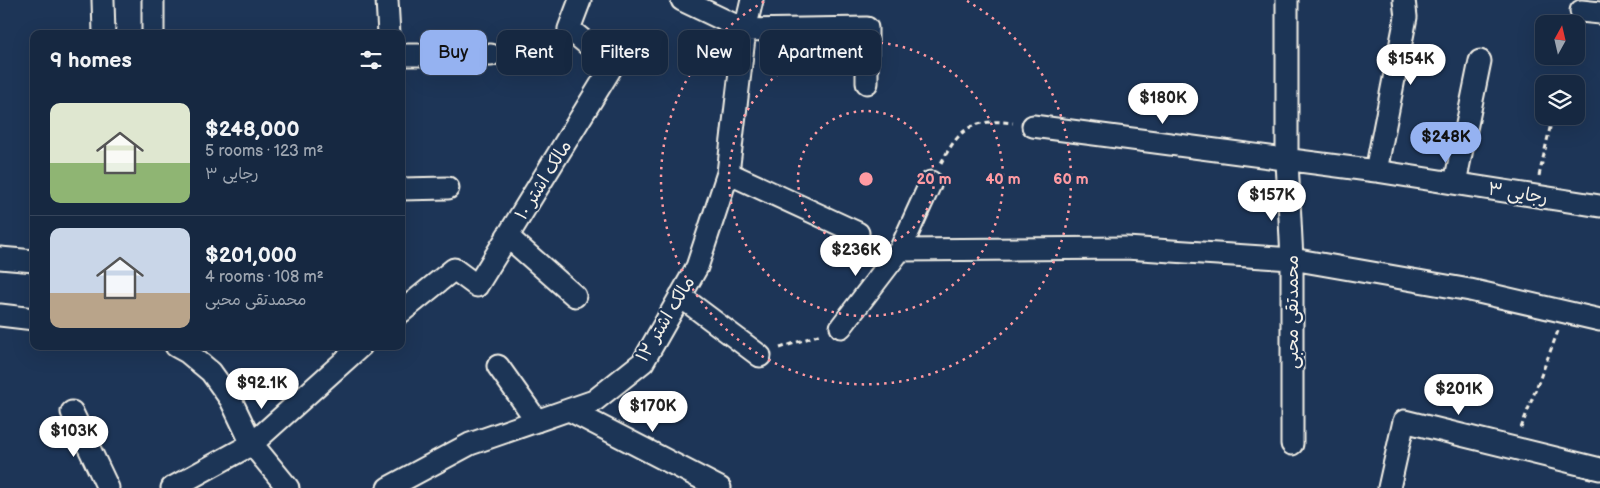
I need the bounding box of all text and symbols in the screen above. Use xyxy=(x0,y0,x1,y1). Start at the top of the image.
north arrow xyxy=(1535,15,1585,65)
map controls xyxy=(1535,15,1585,125)
chip: Buy xyxy=(420,30,487,75)
chip: Rent xyxy=(497,30,572,75)
chip: Filters xyxy=(582,30,668,75)
chip: New xyxy=(678,30,750,75)
chip: Apartment xyxy=(760,30,881,75)
pin: $154K xyxy=(1376,44,1446,86)
icon: filters xyxy=(357,46,385,74)
text: 9 homes xyxy=(50,48,132,73)
text: $154K xyxy=(1388,50,1434,69)
button: layers xyxy=(1535,75,1585,125)
pin: $180K xyxy=(1128,82,1198,125)
text: $180K xyxy=(1139,89,1187,108)
text: $248,000 xyxy=(205,117,300,142)
pin: $248K xyxy=(1411,121,1481,164)
icon: home xyxy=(90,123,150,183)
text: $248K xyxy=(1421,128,1471,147)
street label: مالک اشتر ۱۰ xyxy=(511,137,576,224)
text: 5 rooms · 123 m² xyxy=(205,142,323,161)
text: رجایی ۳ xyxy=(205,165,259,184)
centre of rings xyxy=(857,170,875,188)
text: 20 m xyxy=(917,170,952,189)
text: 40 m xyxy=(985,170,1021,189)
text: 60 m xyxy=(1053,170,1089,189)
street label: رجایی ۳ xyxy=(1486,178,1549,209)
pin: $157K xyxy=(1237,180,1307,222)
text: $157K xyxy=(1249,186,1295,205)
pin: $236K xyxy=(821,234,891,277)
text: $236K xyxy=(831,241,881,260)
text: $201,000 xyxy=(205,243,297,268)
icon: home xyxy=(90,248,150,308)
street label: محمدتقی محبی xyxy=(1282,255,1303,369)
text: 4 rooms · 108 m² xyxy=(205,268,324,287)
street label: مالک اشتر ۱۲ xyxy=(632,273,699,366)
text: محمدتقی محبی xyxy=(205,291,306,310)
pin: $92.1K xyxy=(221,368,303,410)
text: $92.1K xyxy=(237,374,287,393)
pin: $201K xyxy=(1424,374,1494,416)
text: $201K xyxy=(1435,380,1483,399)
pin: $170K xyxy=(618,390,688,433)
text: $170K xyxy=(630,397,676,416)
pin: $103K xyxy=(39,416,109,458)
text: $103K xyxy=(50,422,98,441)

